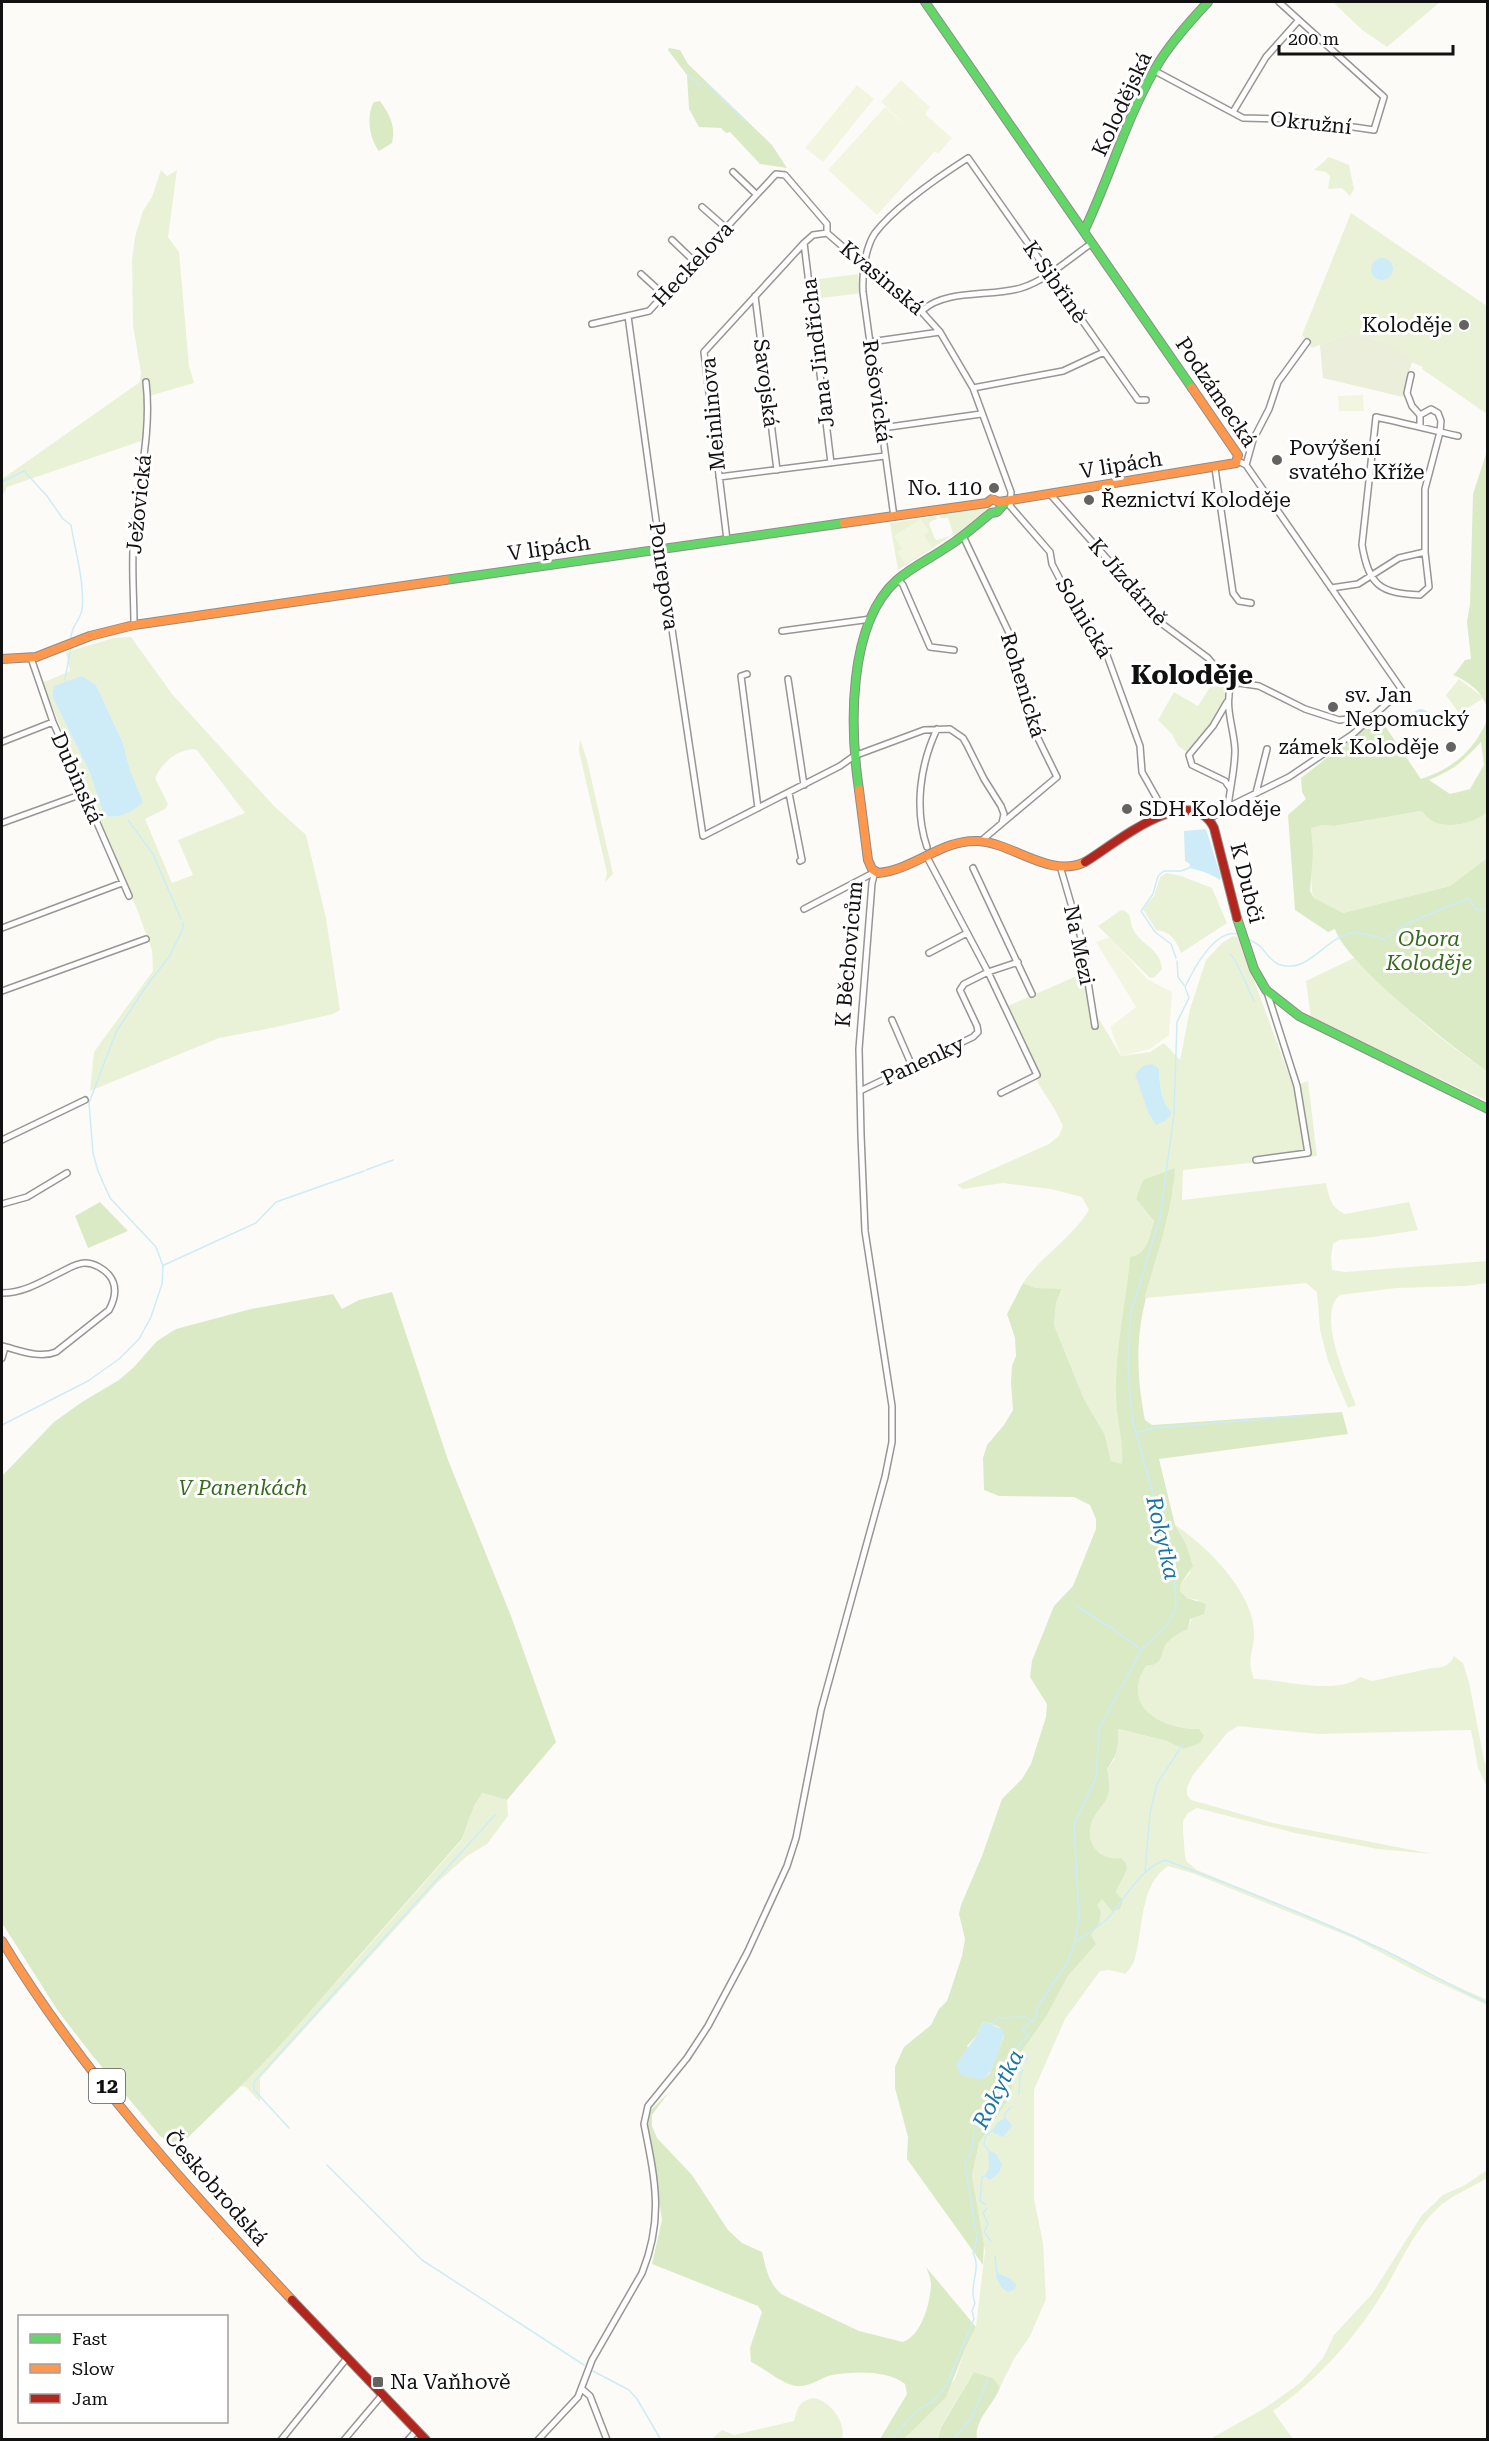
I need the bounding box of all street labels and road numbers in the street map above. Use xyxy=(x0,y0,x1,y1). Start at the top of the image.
street label: Kolodějská xyxy=(1087,47,1157,160)
street label: Okružní xyxy=(1269,107,1353,139)
street label: Heckelova xyxy=(648,216,739,311)
street label: Kvasinská xyxy=(835,236,929,320)
street label: K Sibřině xyxy=(1018,236,1092,328)
street label: Jana Jindřicha xyxy=(797,276,839,429)
street label: Podzámecká xyxy=(1171,333,1262,452)
street label: Savojská xyxy=(749,337,783,429)
street label: Rošovická xyxy=(858,338,896,445)
street label: Meinlinova xyxy=(696,356,730,472)
street label: V lipách xyxy=(1078,447,1164,483)
street label: Ježovická xyxy=(122,452,156,555)
street label: Ponrepova xyxy=(645,520,684,632)
street label: V lipách xyxy=(506,530,592,566)
street label: K Jízdárně xyxy=(1084,534,1172,630)
street label: Solnická xyxy=(1051,574,1117,663)
street label: Rohenická xyxy=(996,630,1050,741)
street label: Dubinská xyxy=(46,729,108,828)
street label: K Dubči xyxy=(1225,840,1269,926)
street label: K Běchovicům xyxy=(831,880,867,1028)
street label: Na Mezi xyxy=(1059,903,1099,987)
street label: Panenky xyxy=(878,1031,969,1091)
road number: 12 xyxy=(89,2069,125,2103)
street label: Českobrodská xyxy=(160,2125,274,2251)

